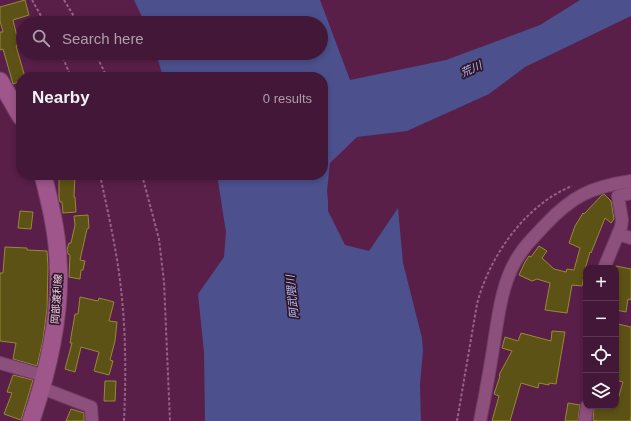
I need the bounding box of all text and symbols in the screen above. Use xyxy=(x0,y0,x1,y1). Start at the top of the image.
search box xyxy=(16,16,328,60)
icon: search xyxy=(30,27,52,49)
text: Search here xyxy=(62,30,144,47)
water label: 荒川 xyxy=(458,58,484,79)
text: Nearby xyxy=(32,88,90,107)
text: 0 results xyxy=(263,91,312,106)
map controls xyxy=(583,265,619,409)
button: + xyxy=(583,265,619,301)
street label: 岡部渡利線 xyxy=(49,274,64,324)
water label: 阿武隈川 xyxy=(284,274,300,319)
button: − xyxy=(583,301,619,337)
button: locate xyxy=(583,337,619,373)
button: layers xyxy=(583,373,619,409)

